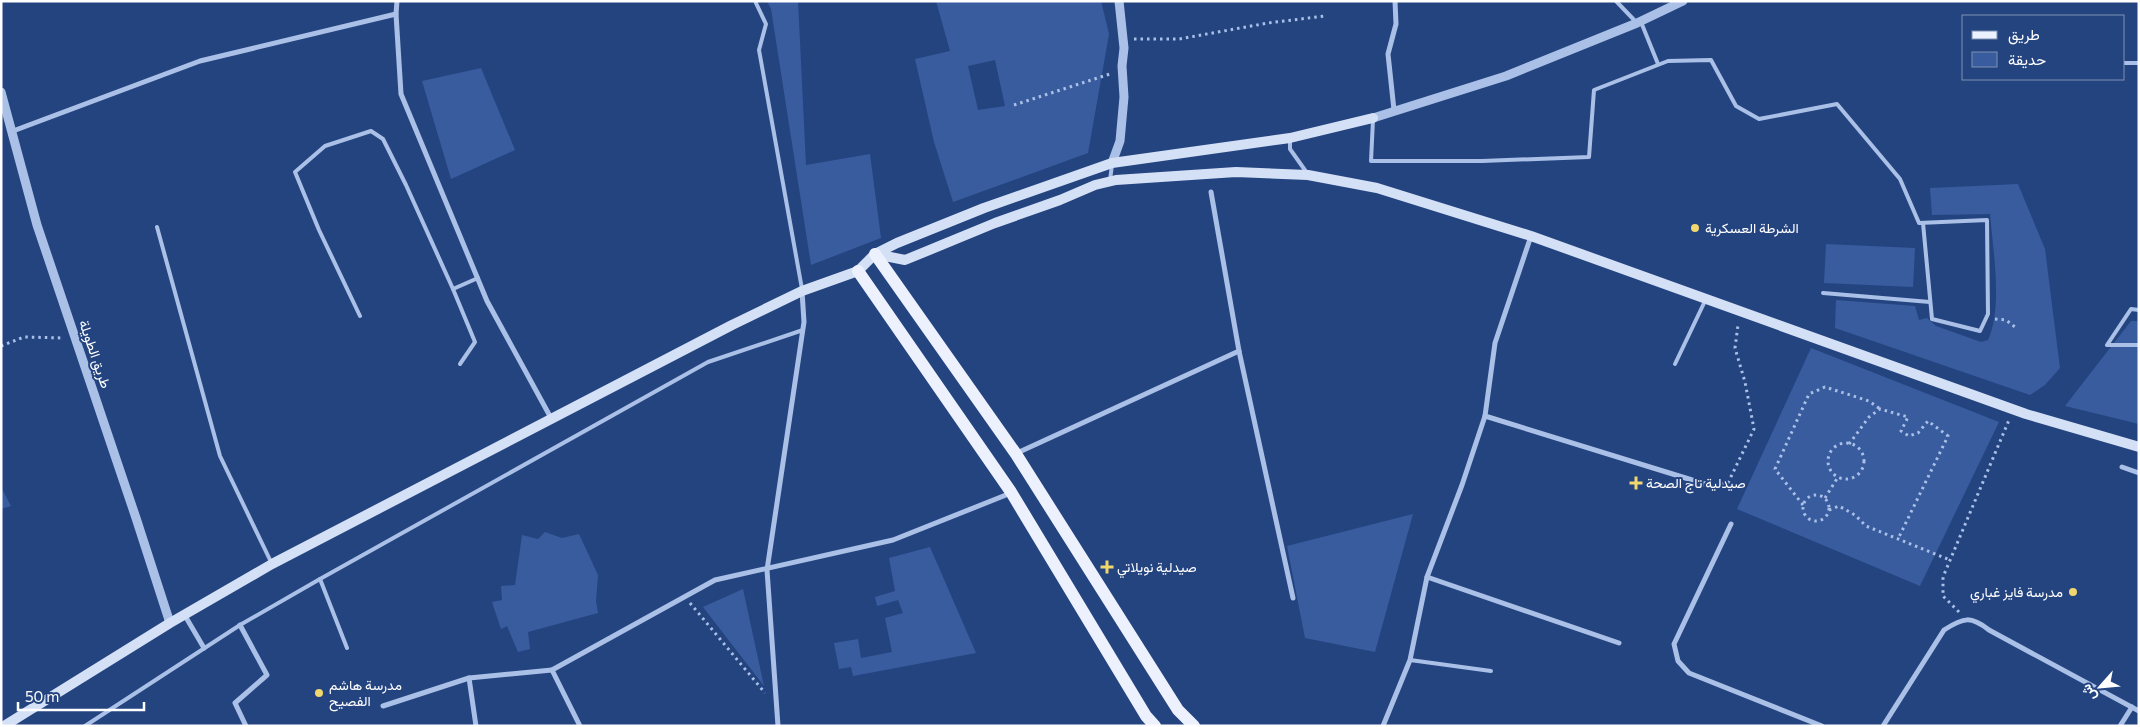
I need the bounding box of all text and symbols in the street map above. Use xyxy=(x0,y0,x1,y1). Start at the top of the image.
legend xyxy=(1962,15,2125,80)
text: طريق xyxy=(2008,25,2040,45)
text: حديقة xyxy=(2008,50,2046,69)
place label: الشرطة العسكرية xyxy=(1705,219,1799,237)
marker: الشرطة العسكرية xyxy=(1689,222,1701,234)
street label: طريق الطويلة xyxy=(75,317,115,391)
place label: صيدلية تاج الصحة xyxy=(1646,474,1746,494)
marker: صيدلية تاج الصحة xyxy=(1630,477,1642,489)
place label: صيدلية نويلاتي xyxy=(1117,558,1197,579)
marker: صيدلية نويلاتي xyxy=(1101,561,1113,573)
place label: مدرسة فايز غباري xyxy=(1970,583,2063,604)
marker: مدرسة فايز غباري xyxy=(2067,586,2079,598)
north arrow xyxy=(2075,662,2125,712)
place label: مدرسة هاشم الفصيح xyxy=(329,676,402,712)
scale bar xyxy=(18,680,144,712)
text: ش xyxy=(2076,681,2100,704)
text: 50 m xyxy=(25,687,59,705)
marker: مدرسة هاشم الفصيح xyxy=(313,687,325,699)

